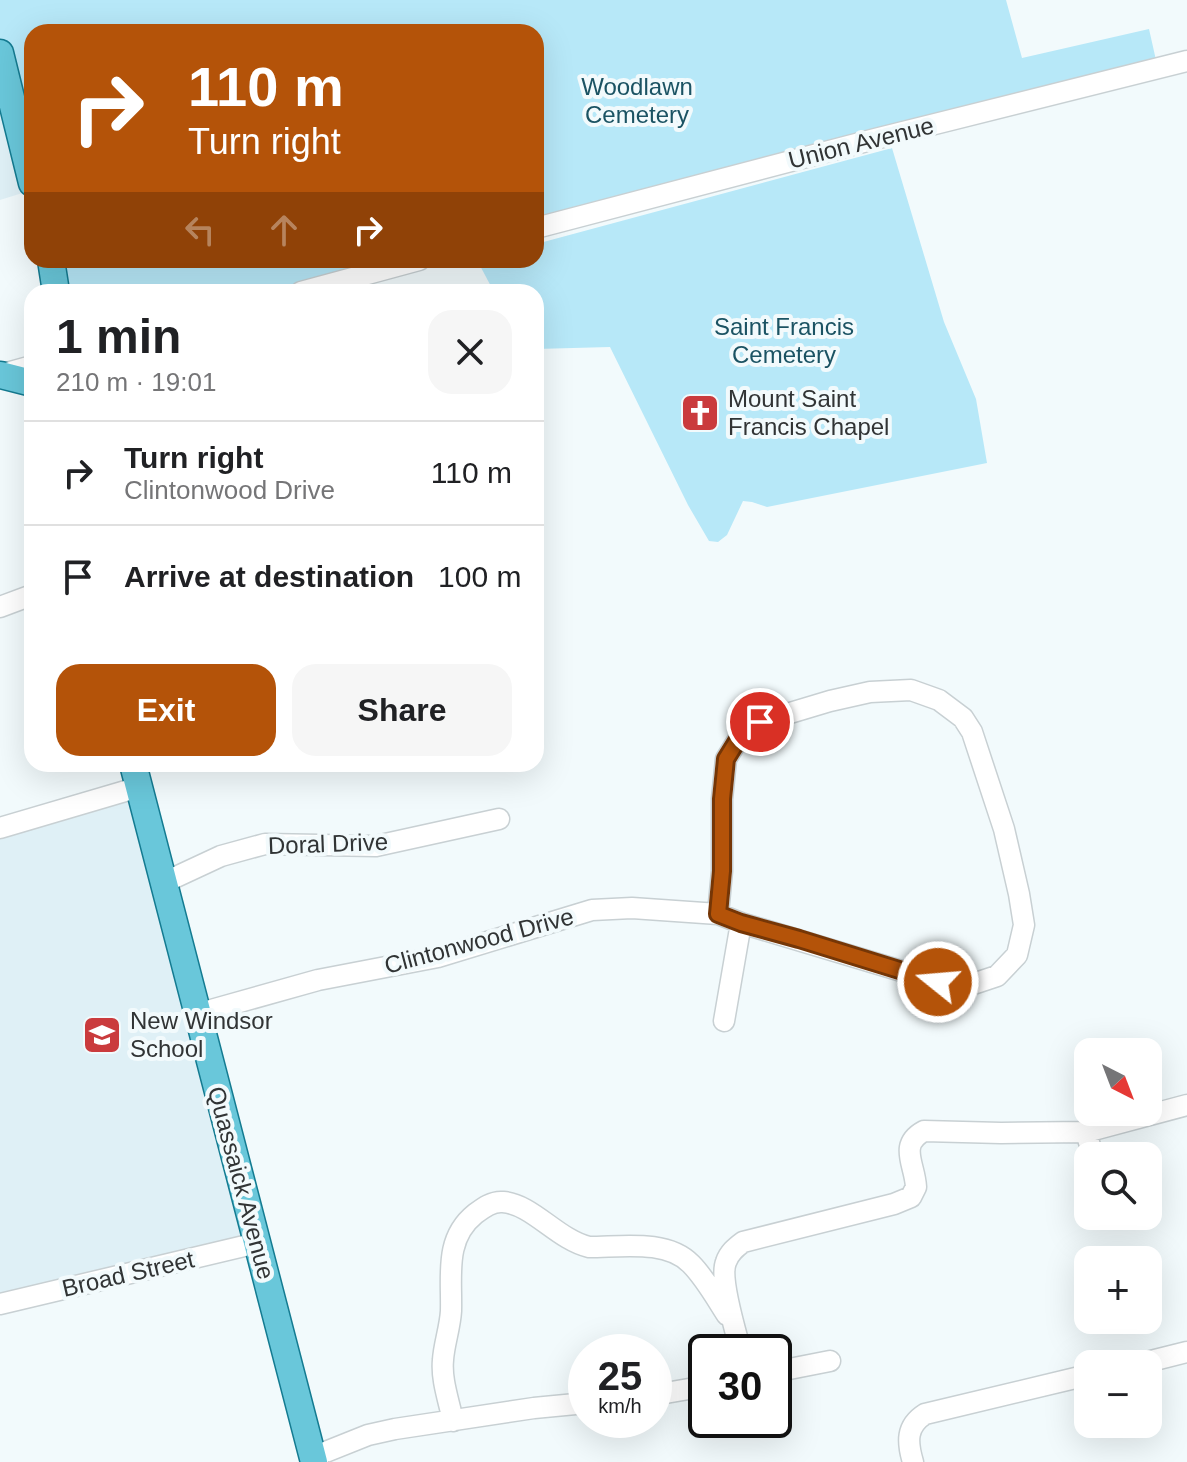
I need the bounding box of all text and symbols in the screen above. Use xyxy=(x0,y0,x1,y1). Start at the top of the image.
text: 110 m xyxy=(188,55,344,118)
icon: right xyxy=(56,56,160,160)
park label: Woodlawn Cemetery xyxy=(581,73,693,128)
street label: Union Avenue xyxy=(785,111,936,174)
text: Turn right xyxy=(188,121,341,162)
icon: left xyxy=(178,208,222,252)
icon: ahead xyxy=(262,208,306,252)
icon: right xyxy=(346,208,390,252)
text: 1 min xyxy=(56,310,181,363)
button: close xyxy=(428,310,512,394)
park label: Saint Francis Cemetery xyxy=(714,313,854,368)
text: 210 m · 19:01 xyxy=(56,367,216,397)
place label: Mount Saint Francis Chapel xyxy=(728,385,889,440)
church icon: Mount Saint Francis Chapel xyxy=(679,392,721,434)
text: Turn right xyxy=(124,441,263,474)
icon: right xyxy=(56,451,100,495)
text: 110 m xyxy=(431,456,512,489)
text: Clintonwood Drive xyxy=(124,475,335,505)
icon: arrive xyxy=(56,555,100,599)
text: Arrive at destination xyxy=(124,560,414,593)
text: 100 m xyxy=(438,560,521,593)
button: Exit xyxy=(56,664,276,756)
button: Share xyxy=(292,664,512,756)
pin xyxy=(726,688,794,756)
icon: arrive xyxy=(738,700,782,744)
street label: Doral Drive xyxy=(268,828,388,859)
street label: Clintonwood Drive xyxy=(381,902,576,979)
position arrow xyxy=(896,940,980,1024)
place label: New Windsor School xyxy=(130,1007,273,1062)
school or university icon: New Windsor School xyxy=(81,1014,123,1056)
north arrow xyxy=(1074,1038,1162,1126)
map controls xyxy=(1074,1038,1162,1438)
street label: Quassaick Avenue xyxy=(203,1084,280,1282)
button: search xyxy=(1074,1142,1162,1230)
street label: Broad Street xyxy=(59,1245,197,1302)
button: + xyxy=(1074,1246,1162,1334)
speed limit sign: 30 xyxy=(688,1334,792,1438)
button: − xyxy=(1074,1350,1162,1438)
text: 25 xyxy=(598,1354,642,1398)
text: km/h xyxy=(598,1395,642,1417)

